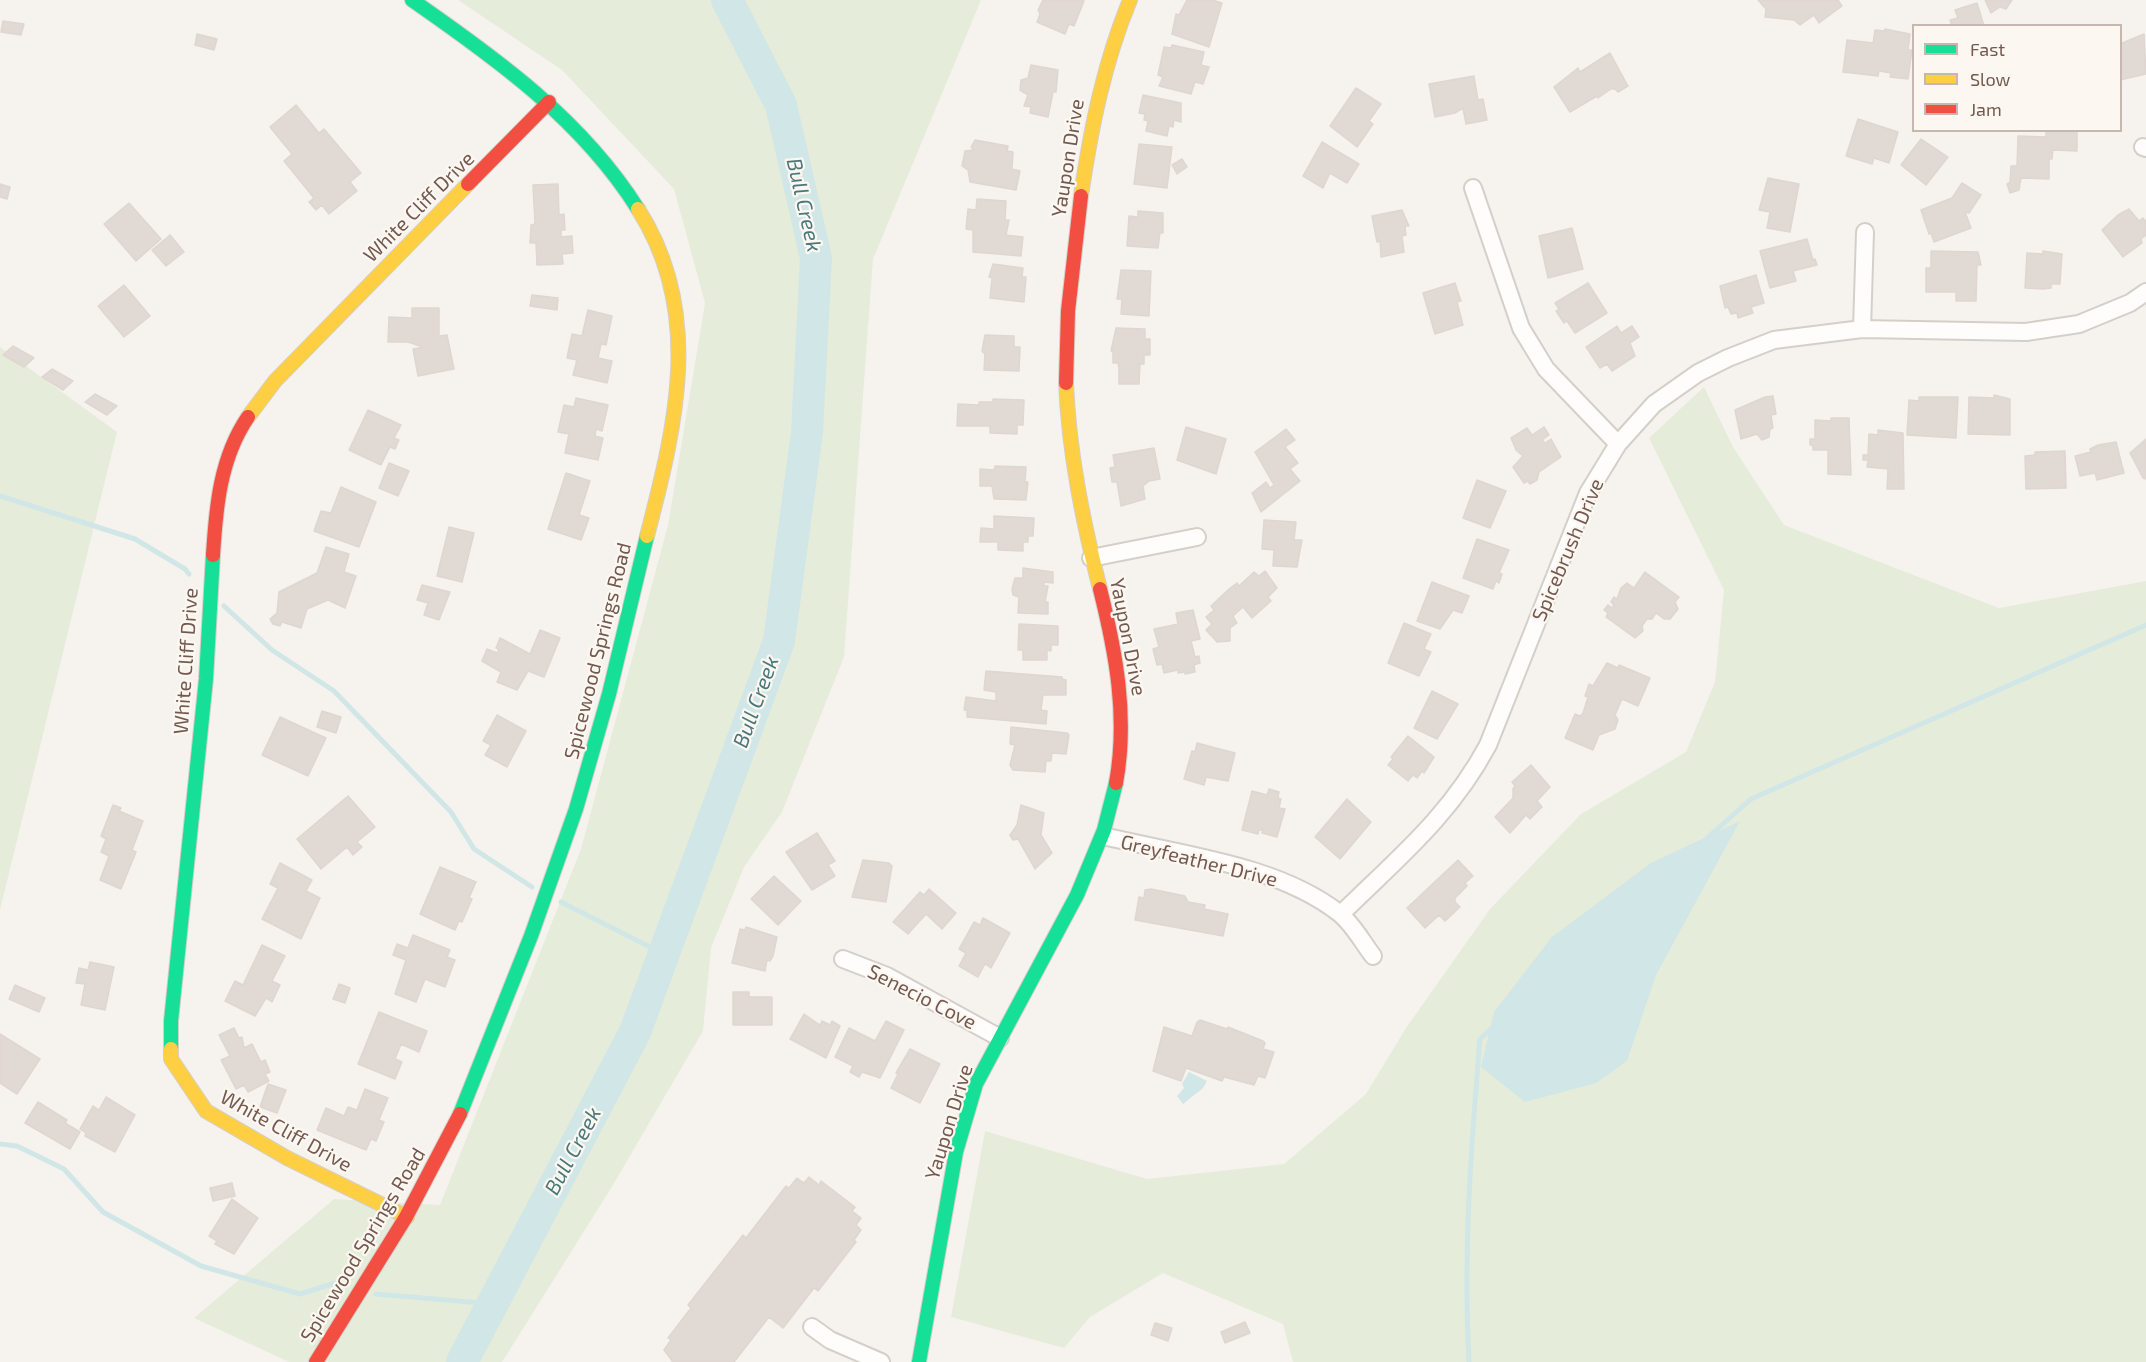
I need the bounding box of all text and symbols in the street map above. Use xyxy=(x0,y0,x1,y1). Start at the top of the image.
legend xyxy=(1912,24,2122,132)
text: Fast xyxy=(1970,38,2005,60)
text: Slow xyxy=(1970,68,2010,90)
street label: Yaupon Drive xyxy=(1047,97,1089,219)
text: Jam xyxy=(1970,98,2002,120)
street label: White Cliff Drive xyxy=(359,147,479,267)
water label: Bull Creek xyxy=(781,156,827,254)
street label: Spicebrush Drive xyxy=(1527,475,1609,625)
street label: Spicewood Springs Road xyxy=(559,540,637,762)
street label: Yaupon Drive xyxy=(1105,576,1151,698)
street label: White Cliff Drive xyxy=(169,587,203,735)
water label: Bull Creek xyxy=(728,653,784,751)
street label: Greyfeather Drive xyxy=(1118,830,1280,892)
street label: Senecio Cove xyxy=(864,959,980,1035)
street label: Yaupon Drive xyxy=(920,1062,978,1182)
street label: White Cliff Drive xyxy=(216,1085,356,1177)
water label: Bull Creek xyxy=(539,1103,607,1199)
street label: Spicewood Springs Road xyxy=(295,1143,431,1347)

